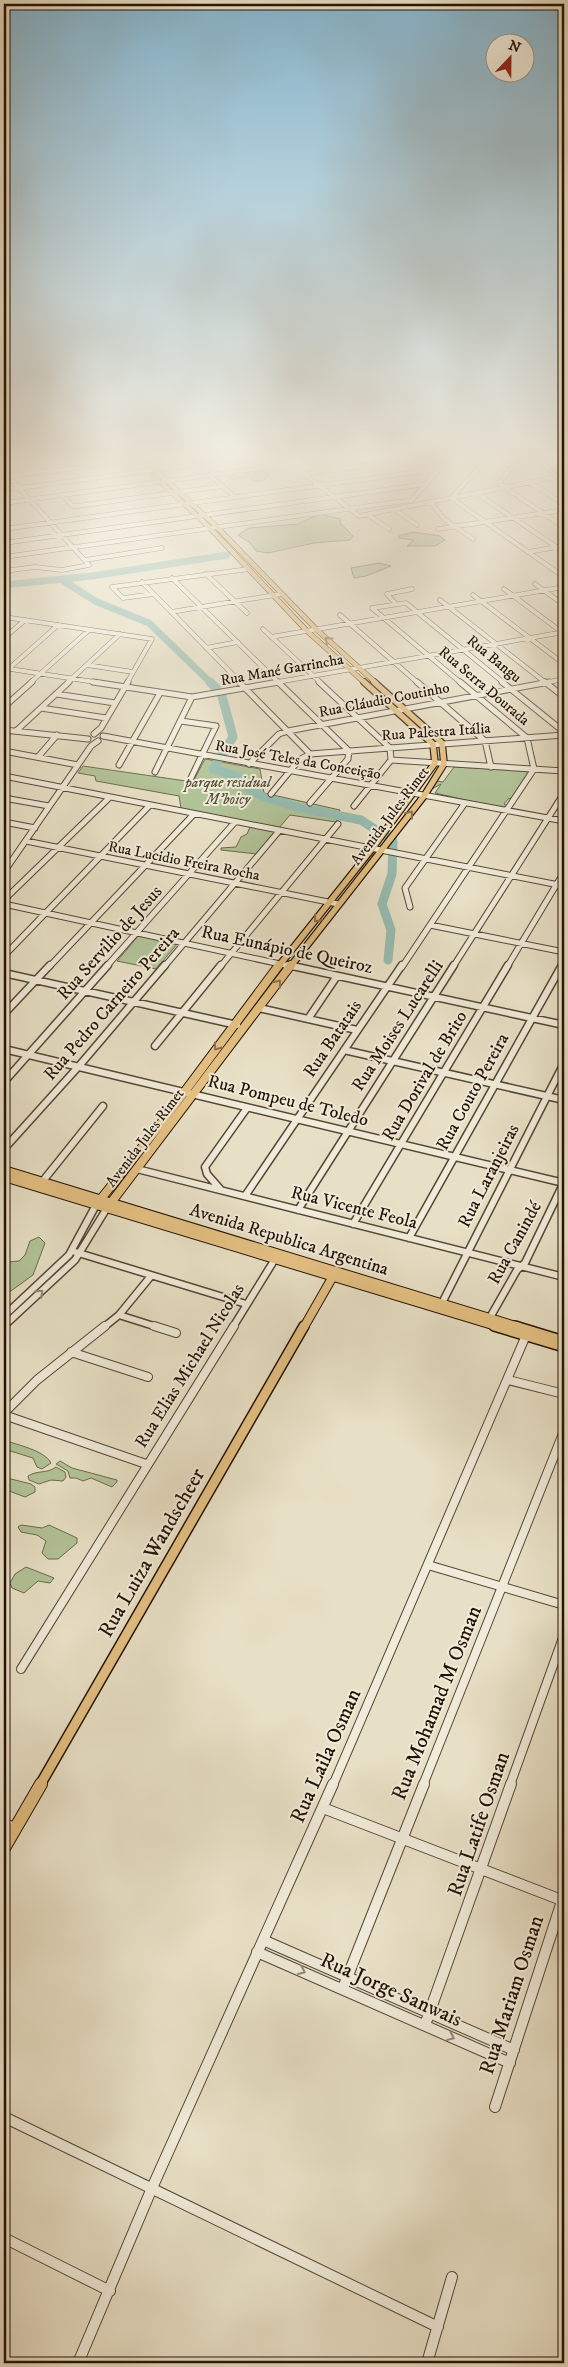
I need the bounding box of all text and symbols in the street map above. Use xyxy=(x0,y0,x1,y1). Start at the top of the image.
north arrow xyxy=(486,32,536,82)
text: N xyxy=(506,36,524,58)
street label: Rua Bangu xyxy=(463,631,525,687)
one-way arrow xyxy=(325,637,334,646)
street label: Rua Serra Dourada xyxy=(435,642,534,730)
street label: Rua Mané Garrincha xyxy=(219,650,346,690)
street label: Rua Cláudio Coutinho xyxy=(317,678,451,722)
street label: Rua Palestra Itália xyxy=(381,719,492,745)
street label: Rua José Teles da Conceição xyxy=(214,736,382,784)
street label: Avenida Jules Rimet xyxy=(347,763,433,869)
park label: parque residual M'boicy xyxy=(182,773,273,809)
one-way arrow xyxy=(404,811,412,820)
street label: Rua Lucidio Freira Rocha xyxy=(106,837,262,885)
street label: Rua Servilio de Jesus xyxy=(53,881,167,1005)
one-way arrow xyxy=(314,913,322,922)
street label: Rua Eunápio de Queiroz xyxy=(199,921,375,979)
street label: Rua Pedro Carneiro Pereira xyxy=(39,923,185,1085)
street label: Rua Moises Lucarelli xyxy=(347,956,449,1096)
one-way arrow xyxy=(272,980,280,989)
street label: Rua Batatais xyxy=(299,996,367,1082)
street label: Rua Dorival de Brito xyxy=(378,1007,473,1145)
street label: Rua Couto Pereira xyxy=(432,1029,514,1155)
one-way arrow xyxy=(214,1041,223,1051)
street label: Rua Pompeu de Toledo xyxy=(205,1070,371,1132)
street label: Avenida Jules Rimet xyxy=(102,1085,188,1191)
street label: Rua Laranjeiras xyxy=(453,1121,525,1231)
street label: Rua Vicente Feola xyxy=(289,1182,420,1234)
street label: Rua Canindé xyxy=(483,1197,547,1288)
street label: Avenida Republica Argentina xyxy=(187,1199,391,1281)
street label: Rua Elias Michael Nicolas xyxy=(130,1280,250,1452)
one-way arrow xyxy=(34,1290,43,1299)
street label: Rua Luiza Wandscheer xyxy=(93,1464,211,1642)
street label: Rua Mohamad M Osman xyxy=(386,1602,488,1804)
street label: Rua Laila Osman xyxy=(285,1685,367,1827)
street label: Rua Latife Osman xyxy=(442,1748,516,1900)
street label: Rua Mariam Osman xyxy=(474,1912,550,2078)
street label: Rua Jorge Sanwais xyxy=(316,1947,466,2033)
one-way arrow xyxy=(298,1965,306,1975)
one-way arrow xyxy=(446,2030,455,2041)

